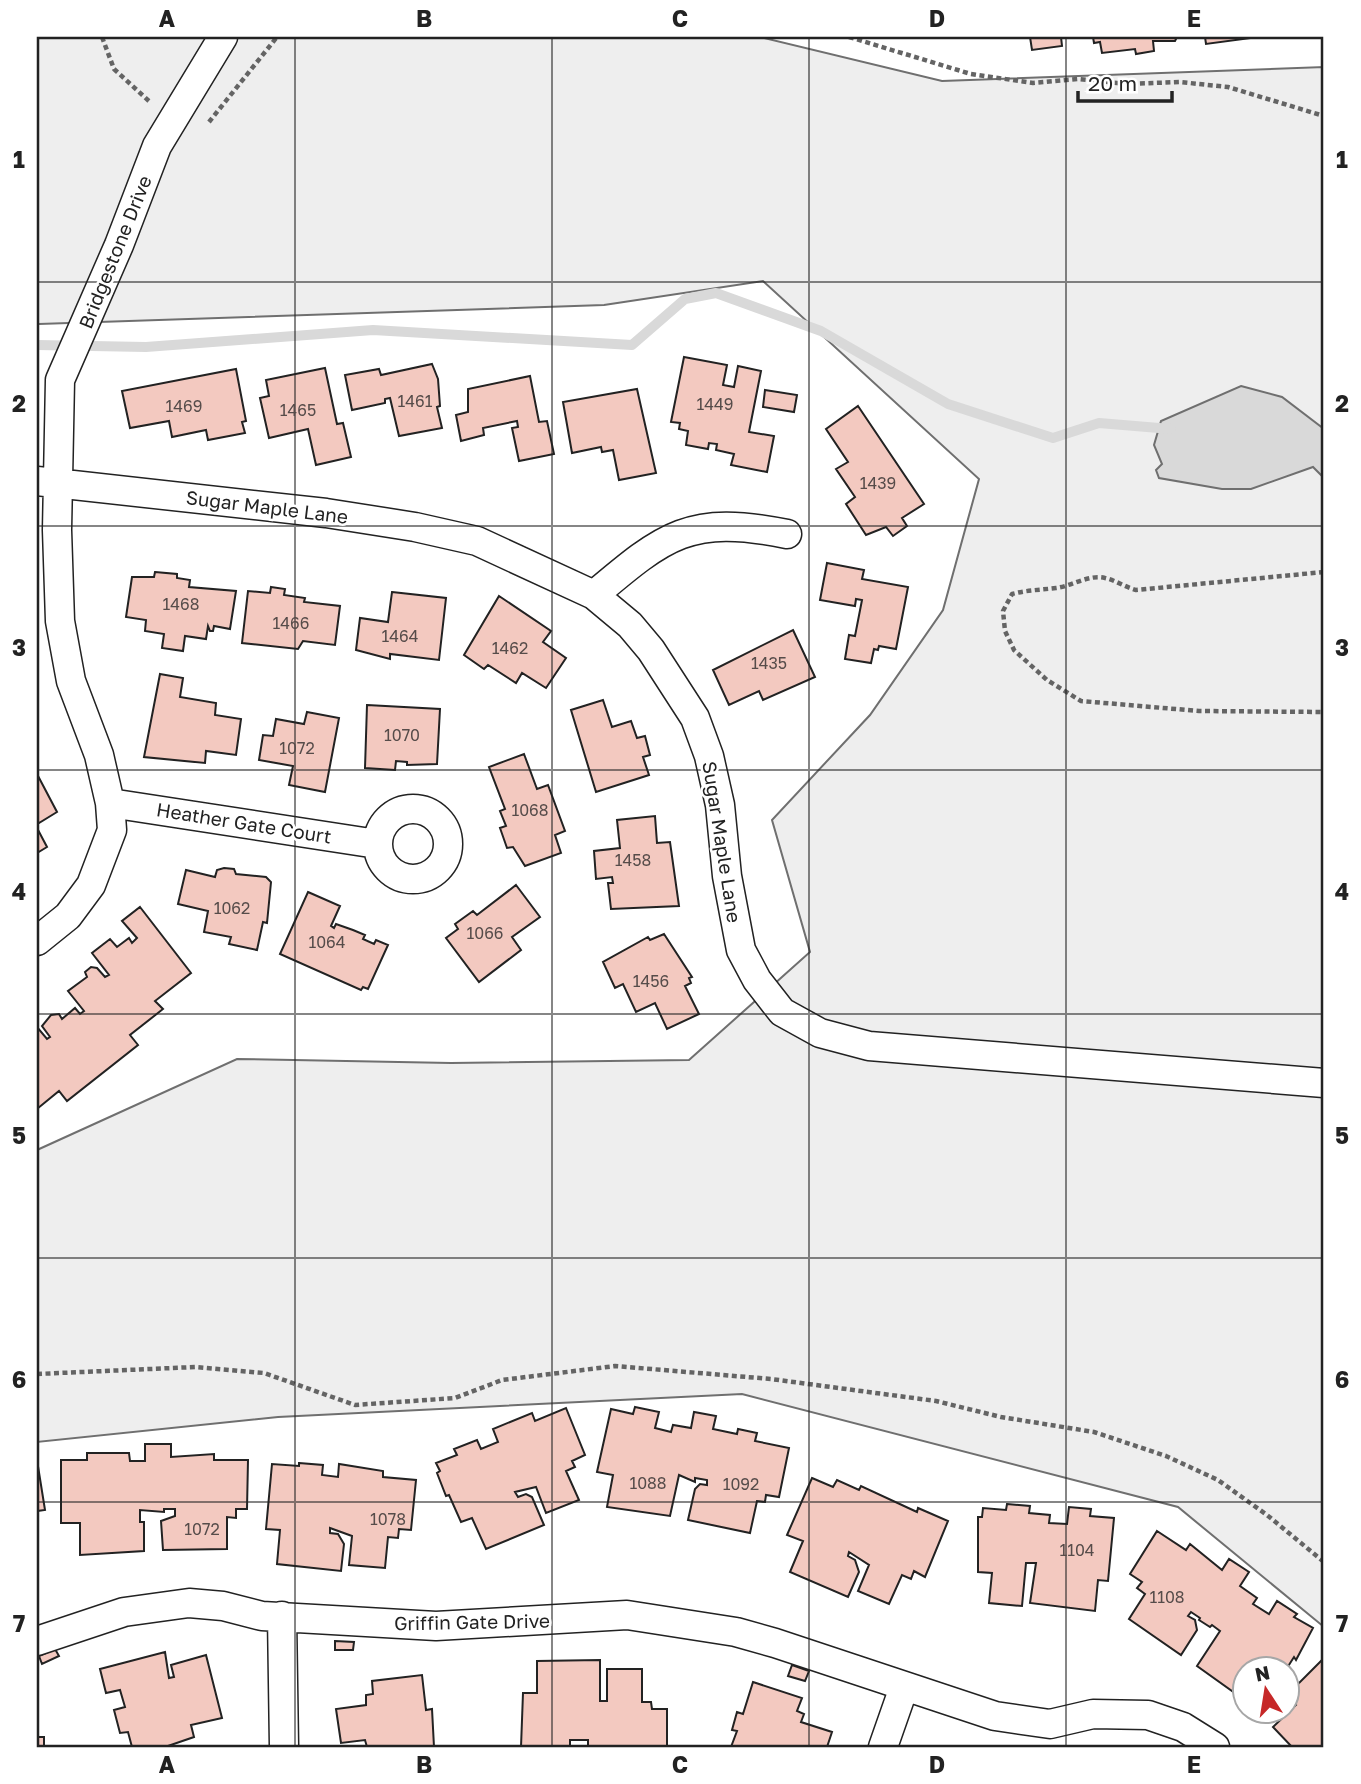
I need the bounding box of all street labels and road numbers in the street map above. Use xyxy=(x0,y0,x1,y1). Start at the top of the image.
street label: Bridgestone Drive xyxy=(73,172,156,332)
street label: Sugar Maple Lane xyxy=(185,485,349,528)
street label: Sugar Maple Lane xyxy=(698,760,747,924)
street label: Heather Gate Court xyxy=(155,797,333,848)
street label: Griffin Gate Drive xyxy=(394,1609,550,1634)

